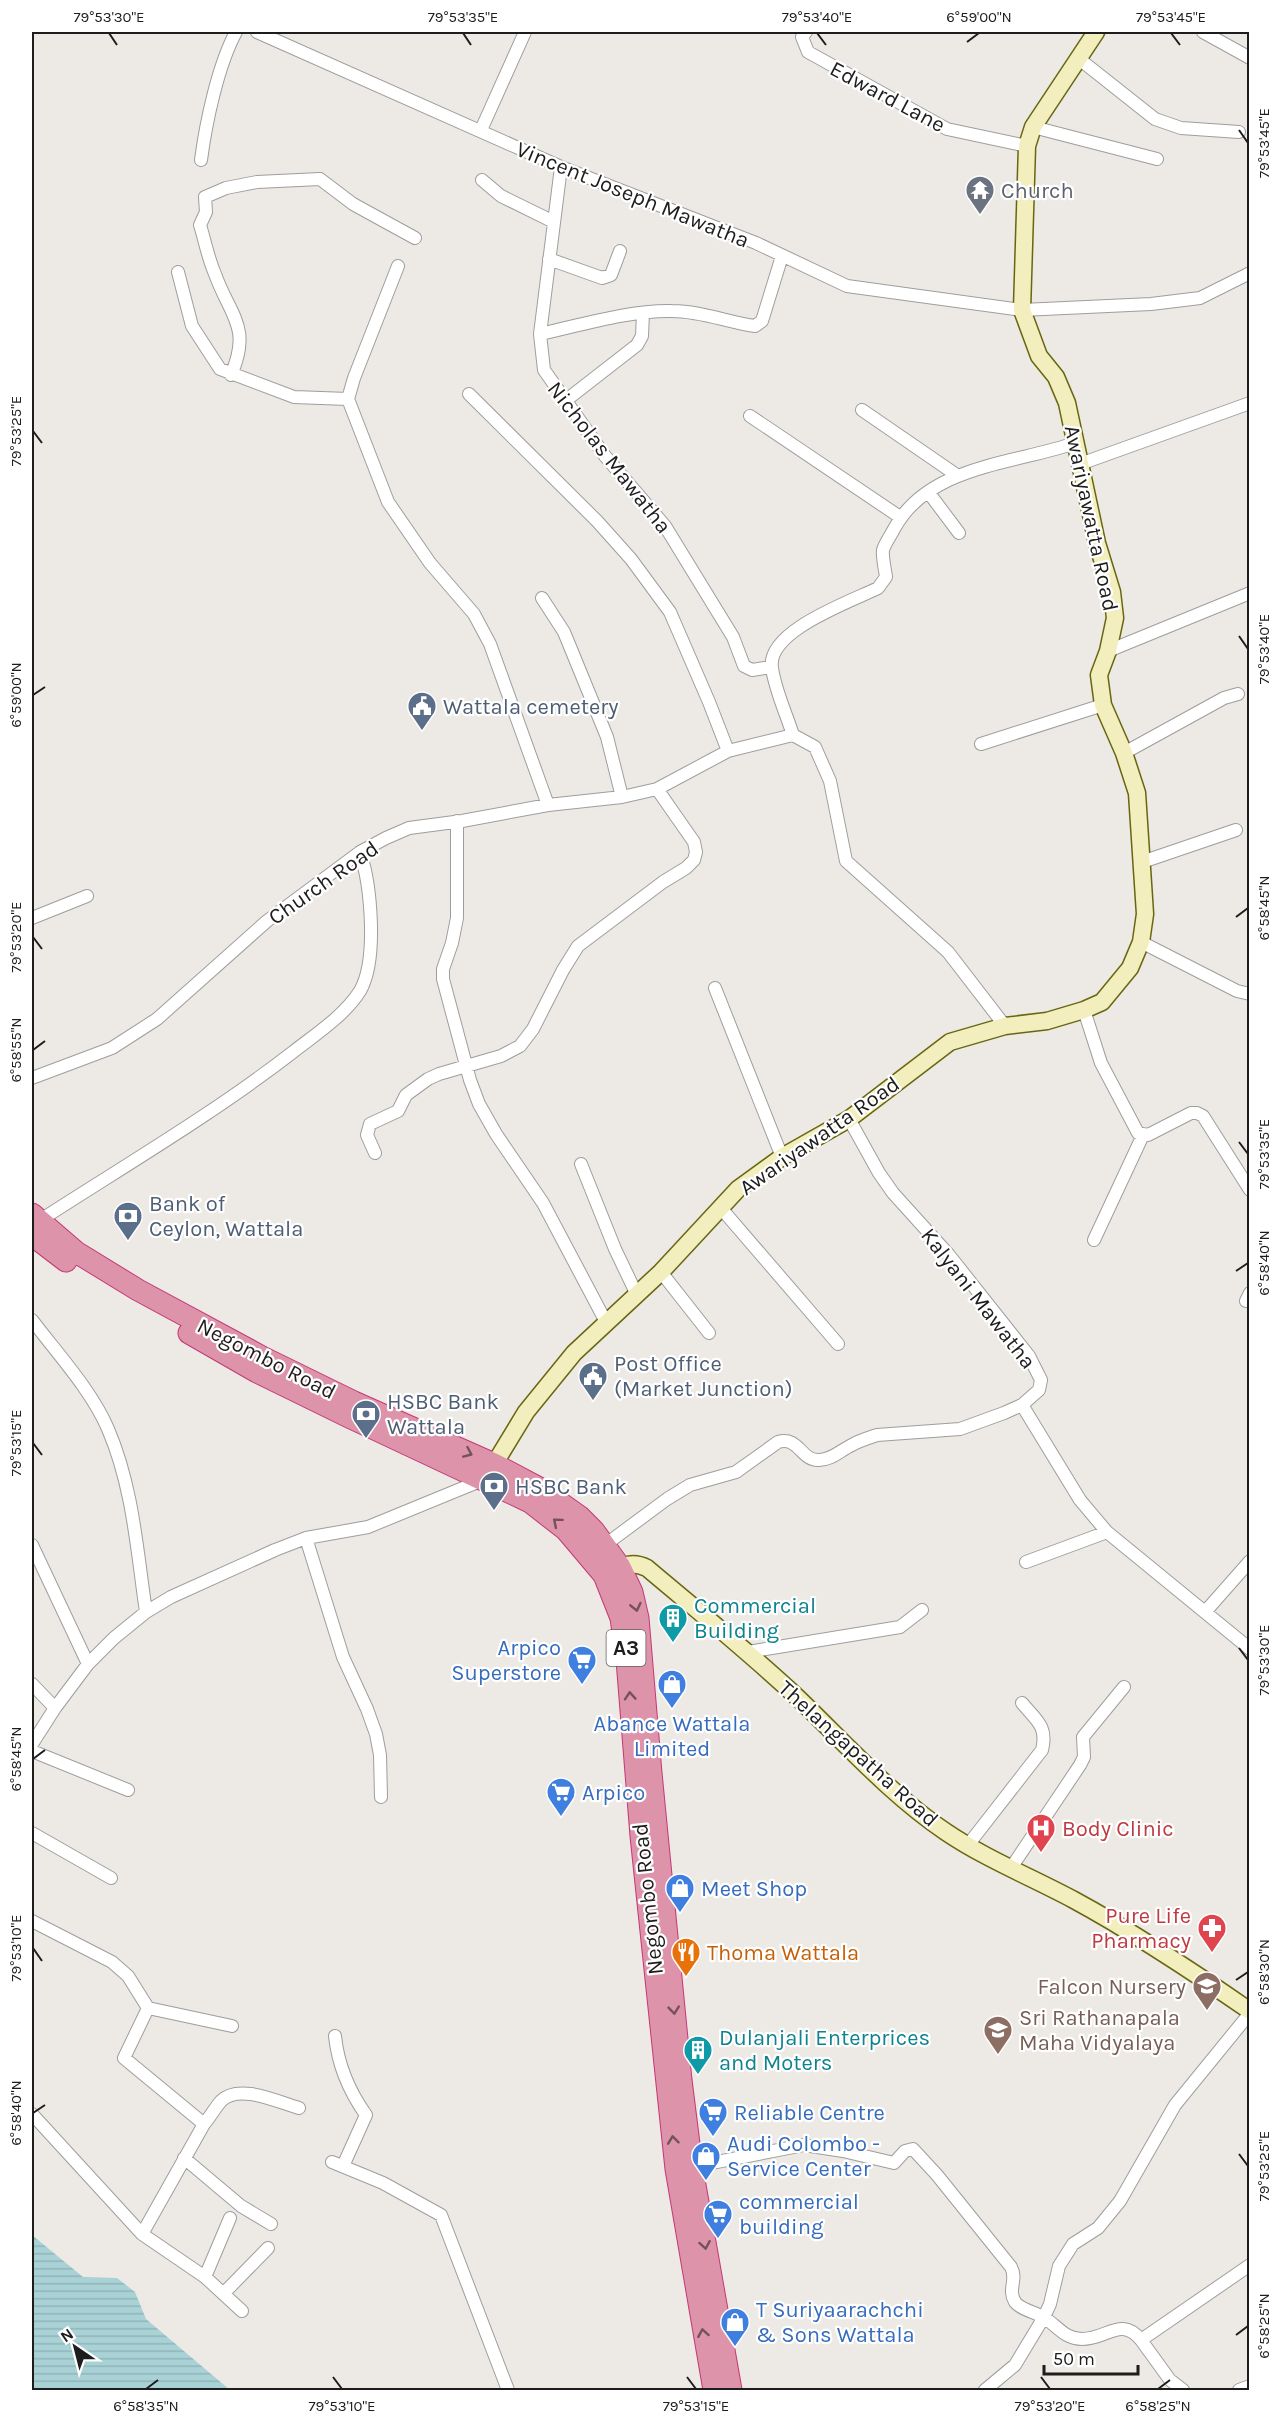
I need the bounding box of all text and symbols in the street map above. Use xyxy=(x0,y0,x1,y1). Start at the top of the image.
text: 79°53'30"E xyxy=(74,8,144,26)
text: 79°53'35"E xyxy=(428,8,498,26)
text: 79°53'40"E xyxy=(782,8,852,26)
text: 6°59'00"N xyxy=(946,8,1012,26)
text: 79°53'45"E xyxy=(1136,8,1206,26)
street label: Edward Lane xyxy=(826,56,950,138)
text: 79°53'45"E xyxy=(1255,108,1273,178)
street label: Vincent Joseph Mawatha xyxy=(512,136,753,254)
temple icon: Church xyxy=(964,174,996,216)
place label: Church xyxy=(1001,178,1074,204)
street label: Nicholas Mawatha xyxy=(542,376,677,539)
text: 79°53'25"E xyxy=(7,396,25,466)
street label: Awariyawatta Road xyxy=(1059,423,1123,614)
text: 79°53'40"E xyxy=(1255,614,1273,684)
text: 6°59'00"N xyxy=(7,662,25,728)
public building icon: Wattala cemetery xyxy=(406,690,438,732)
place label: Wattala cemetery xyxy=(443,694,619,720)
street label: Church Road xyxy=(263,835,384,930)
text: 6°58'45"N xyxy=(1255,875,1273,941)
text: 79°53'20"E xyxy=(7,902,25,972)
text: 6°58'55"N xyxy=(7,1017,25,1083)
street label: Awariyawatta Road xyxy=(734,1071,905,1201)
text: 79°53'35"E xyxy=(1255,1119,1273,1189)
place label: Bank of Ceylon, Wattala xyxy=(149,1191,303,1242)
bank icon: Bank of Ceylon, Wattala xyxy=(112,1200,144,1242)
street label: Kalyani Mawatha xyxy=(915,1223,1041,1374)
text: 6°58'40"N xyxy=(1255,1230,1273,1296)
street label: Negombo Road xyxy=(193,1313,340,1405)
place label: Post Office (Market Junction) xyxy=(614,1351,793,1402)
public building icon: Post Office (Market Junction) xyxy=(577,1360,609,1402)
place label: HSBC Bank Wattala xyxy=(387,1389,499,1440)
bank icon: HSBC Bank Wattala xyxy=(350,1398,382,1440)
text: 79°53'15"E xyxy=(7,1410,25,1476)
one-way arrow xyxy=(462,1445,473,1457)
bank icon: HSBC Bank xyxy=(478,1470,510,1512)
place label: HSBC Bank xyxy=(515,1474,627,1500)
one-way arrow xyxy=(553,1519,564,1530)
place label: Commercial Building xyxy=(694,1593,816,1644)
one-way arrow xyxy=(628,1602,641,1612)
building icon: Commercial Building xyxy=(657,1602,689,1644)
text: 79°53'30"E xyxy=(1255,1625,1273,1695)
road number: A3 xyxy=(606,1630,646,1666)
place label: Arpico Superstore xyxy=(451,1635,561,1686)
supermarket icon: Arpico Superstore xyxy=(566,1644,598,1686)
shop icon: Abance Wattala Limited xyxy=(656,1668,688,1710)
street label: Thelangapatha Road xyxy=(773,1675,944,1832)
one-way arrow xyxy=(623,1691,636,1700)
place label: Abance Wattala Limited xyxy=(594,1711,750,1762)
text: 6°58'45"N xyxy=(7,1726,25,1792)
supermarket icon: Arpico xyxy=(545,1776,577,1818)
place label: Arpico xyxy=(582,1780,645,1806)
hospital icon: Body Clinic xyxy=(1025,1812,1057,1854)
place label: Body Clinic xyxy=(1062,1816,1174,1842)
street label: Negombo Road xyxy=(627,1822,669,1976)
shop icon: Meet Shop xyxy=(664,1872,696,1914)
place label: Meet Shop xyxy=(701,1876,807,1902)
place label: Pure Life Pharmacy xyxy=(1091,1903,1191,1954)
pharmacy icon: Pure Life Pharmacy xyxy=(1196,1912,1228,1954)
text: 79°53'10"E xyxy=(7,1914,25,1982)
restaurant icon: Thoma Wattala xyxy=(670,1936,702,1978)
text: 6°58'30"N xyxy=(1255,1939,1273,2005)
place label: Thoma Wattala xyxy=(707,1940,859,1966)
school or university icon: Falcon Nursery xyxy=(1191,1970,1223,2012)
place label: Falcon Nursery xyxy=(1037,1974,1186,2000)
one-way arrow xyxy=(667,2005,680,2015)
place label: Sri Rathanapala Maha Vidyalaya xyxy=(1019,2005,1180,2056)
school or university icon: Sri Rathanapala Maha Vidyalaya xyxy=(982,2014,1014,2056)
place label: Dulanjali Enterprices and Moters xyxy=(719,2025,930,2076)
building icon: Dulanjali Enterprices and Moters xyxy=(682,2034,714,2076)
text: 6°58'40"N xyxy=(7,2080,25,2146)
supermarket icon: Reliable Centre xyxy=(697,2096,729,2138)
place label: Reliable Centre xyxy=(734,2100,885,2126)
place label: Audi Colombo - Service Center xyxy=(727,2131,880,2182)
text: 79°53'25"E xyxy=(1255,2131,1273,2201)
one-way arrow xyxy=(667,2136,680,2145)
shop icon: Audi Colombo - Service Center xyxy=(690,2140,722,2182)
place label: commercial building xyxy=(739,2189,859,2240)
supermarket icon: commercial building xyxy=(702,2198,734,2240)
one-way arrow xyxy=(698,2240,711,2250)
text: 6°58'25"N xyxy=(1255,2293,1273,2359)
place label: T Suriyaarachchi & Sons Wattala xyxy=(756,2297,924,2348)
shop icon: T Suriyaarachchi & Sons Wattala xyxy=(719,2306,751,2348)
north arrow xyxy=(45,2317,105,2377)
text: N xyxy=(57,2324,77,2346)
one-way arrow xyxy=(697,2328,710,2338)
scale bar xyxy=(1044,2338,1138,2376)
text: 50 m xyxy=(1053,2348,1095,2370)
text: 6°58'35"N xyxy=(113,2397,179,2415)
text: 79°53'10"E xyxy=(308,2397,376,2415)
text: 79°53'15"E xyxy=(663,2397,729,2415)
text: 79°53'20"E xyxy=(1015,2397,1085,2415)
text: 6°58'25"N xyxy=(1125,2397,1191,2415)

